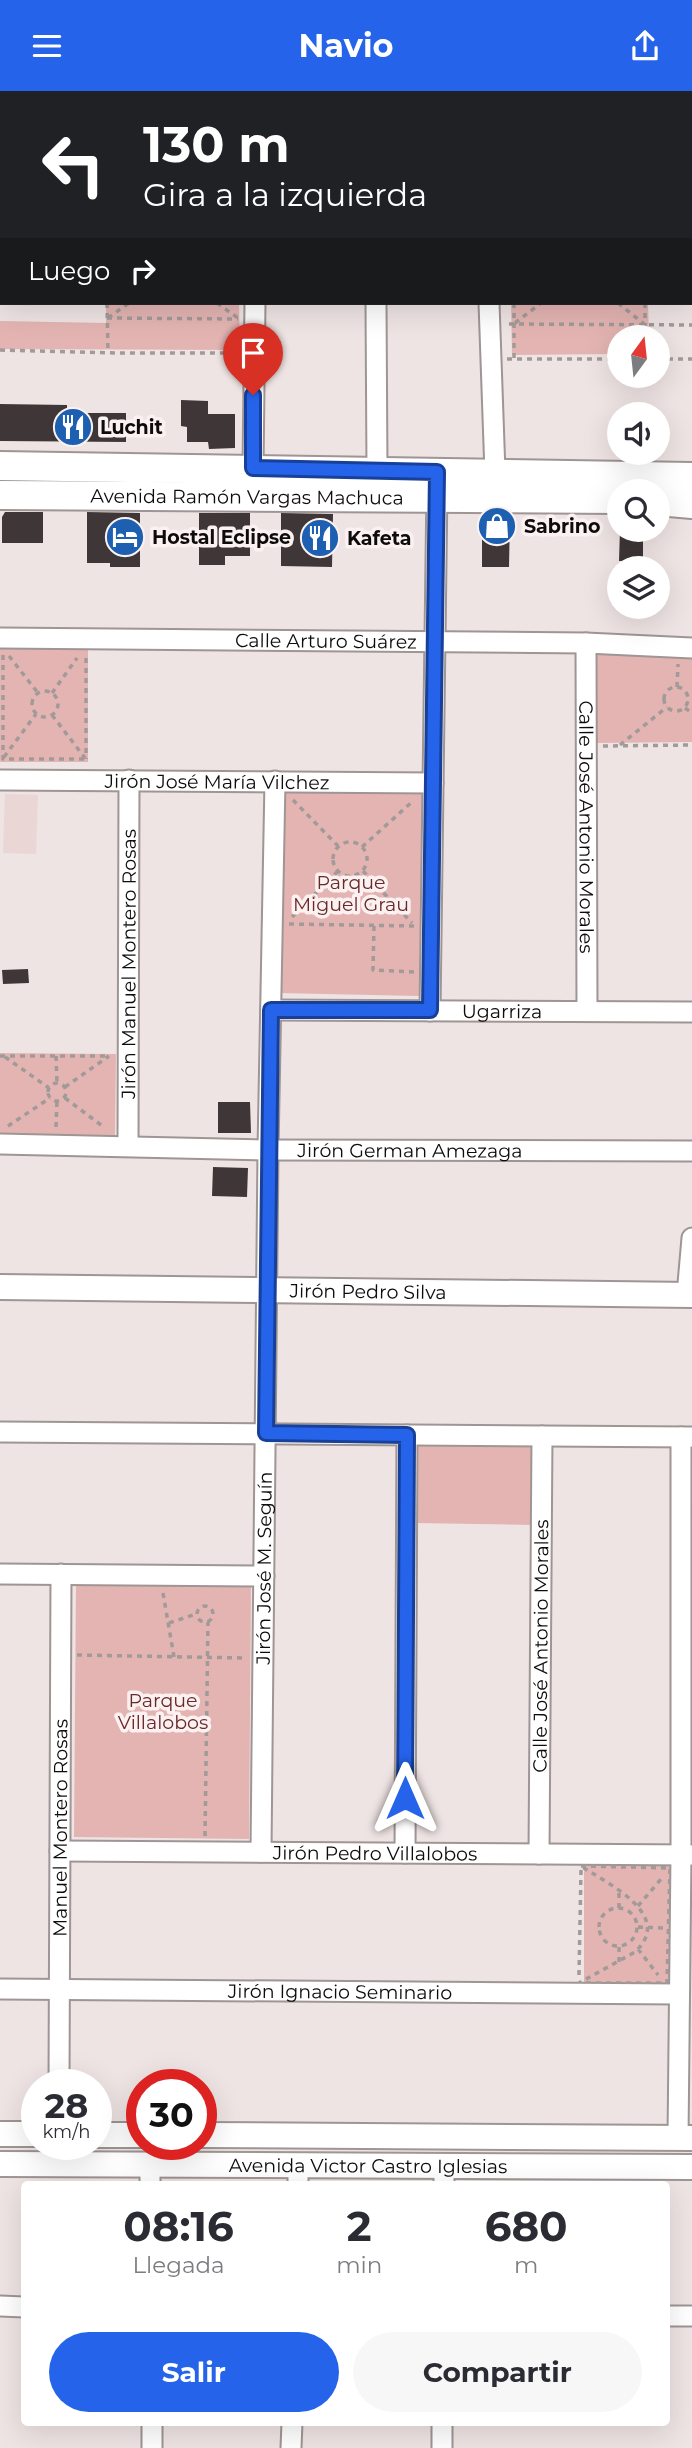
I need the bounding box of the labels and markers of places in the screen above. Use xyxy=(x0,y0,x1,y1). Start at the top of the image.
pin xyxy=(223,323,283,395)
restaurant icon: Luchit xyxy=(52,406,94,448)
place label: Luchit xyxy=(100,416,163,439)
shop icon: Sabrino xyxy=(476,505,518,547)
place label: Sabrino xyxy=(524,515,600,538)
hotel icon: Hostal Eclipse xyxy=(104,516,146,558)
restaurant icon: Kafeta xyxy=(299,517,341,559)
place label: Hostal Eclipse xyxy=(152,526,291,549)
place label: Kafeta xyxy=(347,527,411,550)

